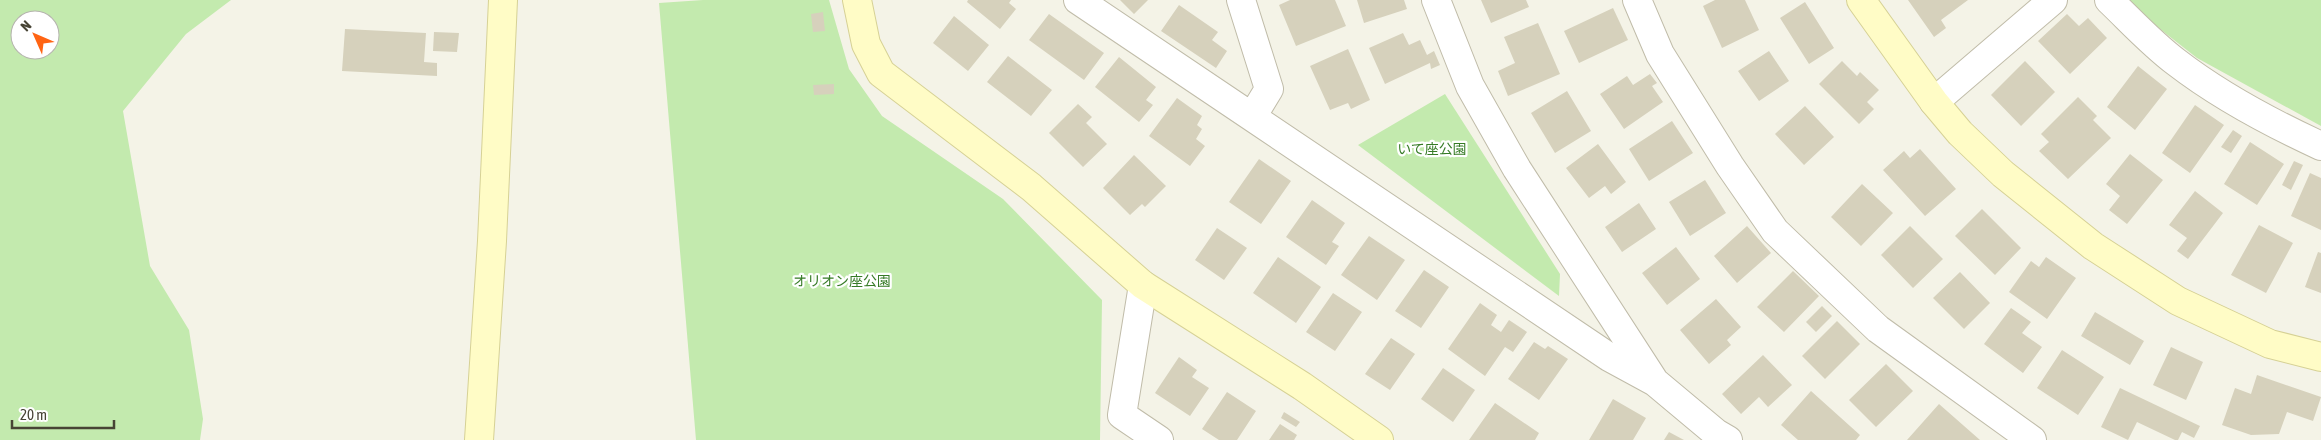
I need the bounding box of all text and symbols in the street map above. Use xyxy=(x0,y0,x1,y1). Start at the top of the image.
north arrow xyxy=(10,10,60,60)
text: N xyxy=(17,17,34,34)
park label: いて座公園 xyxy=(1397,141,1467,157)
park label: オリオン座公園 xyxy=(793,273,891,289)
scale bar xyxy=(12,398,115,430)
text: 20 m xyxy=(20,406,47,423)

